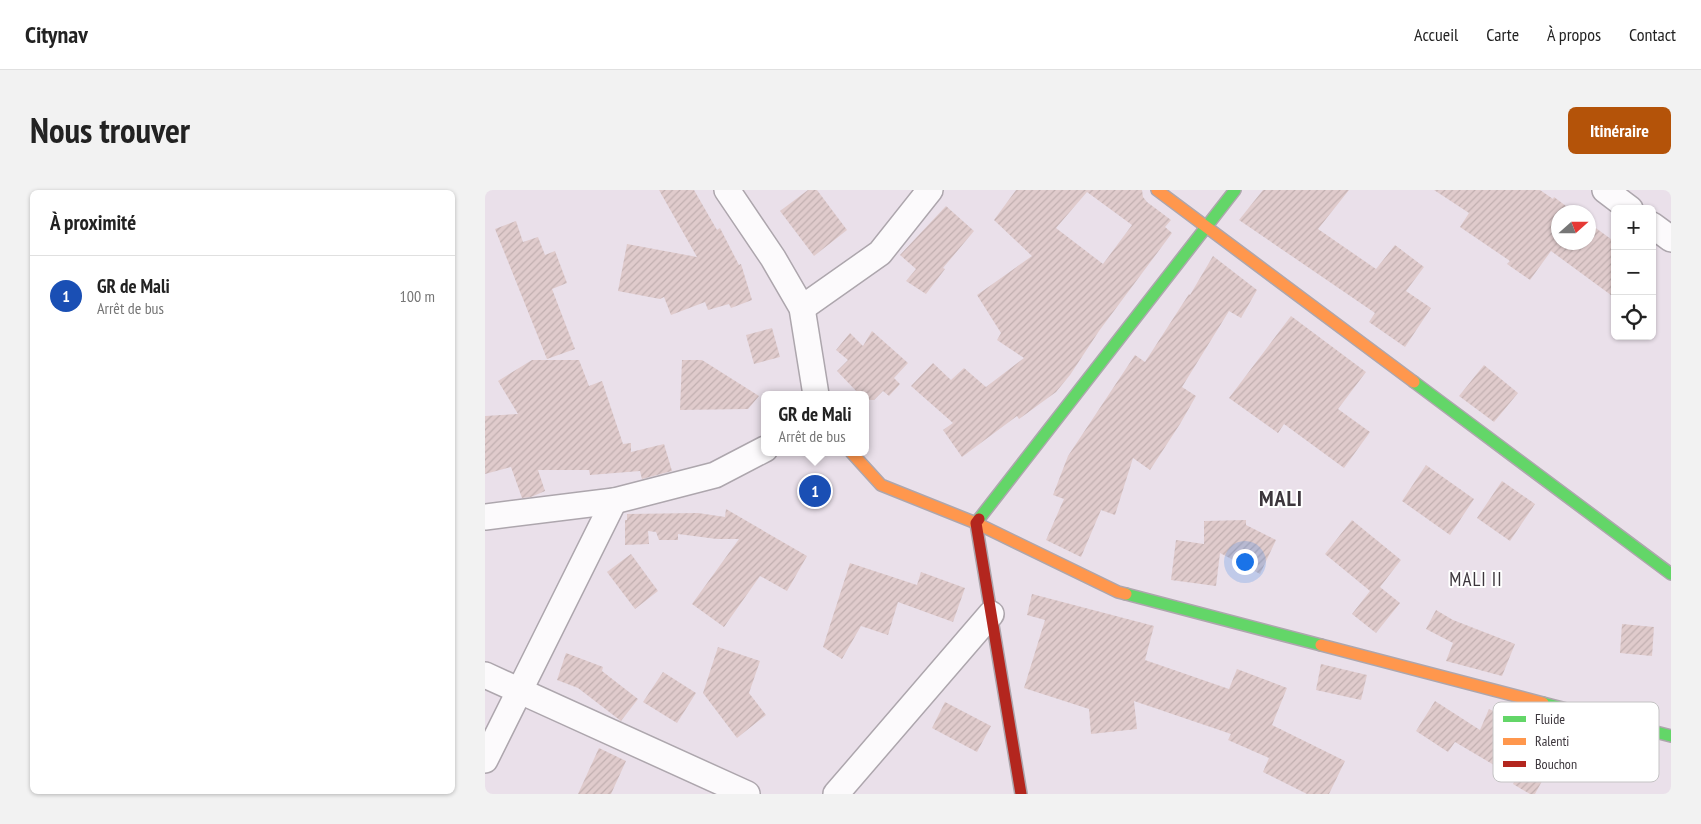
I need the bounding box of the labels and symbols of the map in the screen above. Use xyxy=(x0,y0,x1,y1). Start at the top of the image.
north arrow xyxy=(1551,205,1596,250)
pin: 1 xyxy=(799,472,831,510)
district label: MALI xyxy=(1259,484,1303,512)
your location xyxy=(1232,549,1258,575)
district label: MALI II xyxy=(1449,567,1503,591)
legend xyxy=(1493,702,1659,782)
text: Fluide xyxy=(1535,710,1565,728)
text: Ralenti xyxy=(1535,732,1569,750)
text: Bouchon xyxy=(1535,755,1577,773)

